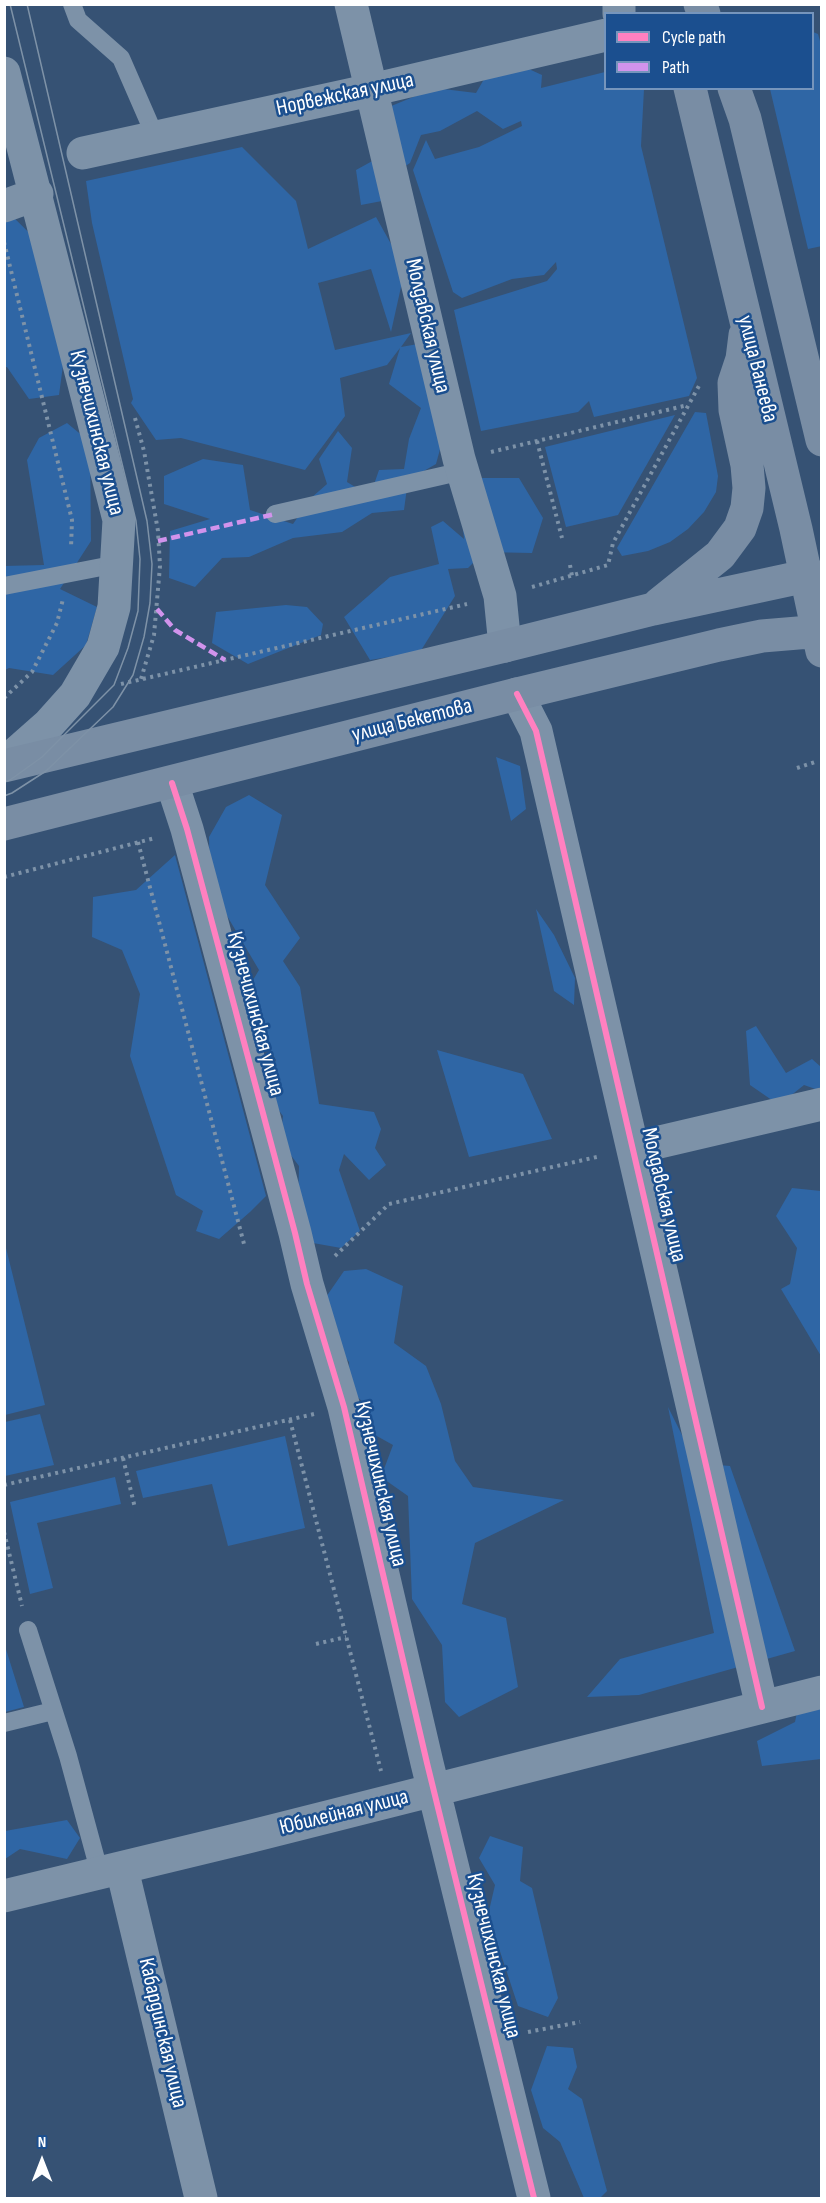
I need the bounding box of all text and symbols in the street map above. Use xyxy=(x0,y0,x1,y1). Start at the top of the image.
legend xyxy=(604,12,814,90)
text: Cycle path xyxy=(662,27,726,48)
text: Path xyxy=(662,57,690,78)
street label: Норвежская улица xyxy=(274,68,416,122)
street label: Молдавская улица xyxy=(399,256,455,396)
street label: улица Ванеева xyxy=(731,313,783,425)
street label: Кузнечихинская улица xyxy=(63,348,129,518)
street label: улица Бекетова xyxy=(349,693,475,749)
street label: Кузнечихинская улица xyxy=(220,929,290,1099)
street label: Молдавская улица xyxy=(635,1125,691,1265)
street label: Кузнечихинская улица xyxy=(348,1399,412,1569)
street label: Юбилейная улица xyxy=(277,1784,411,1842)
street label: Кузнечихинская улица xyxy=(460,1871,526,2041)
street label: Кабардинская улица xyxy=(132,1955,192,2111)
north arrow xyxy=(12,2131,72,2191)
text: N xyxy=(38,2133,46,2152)

